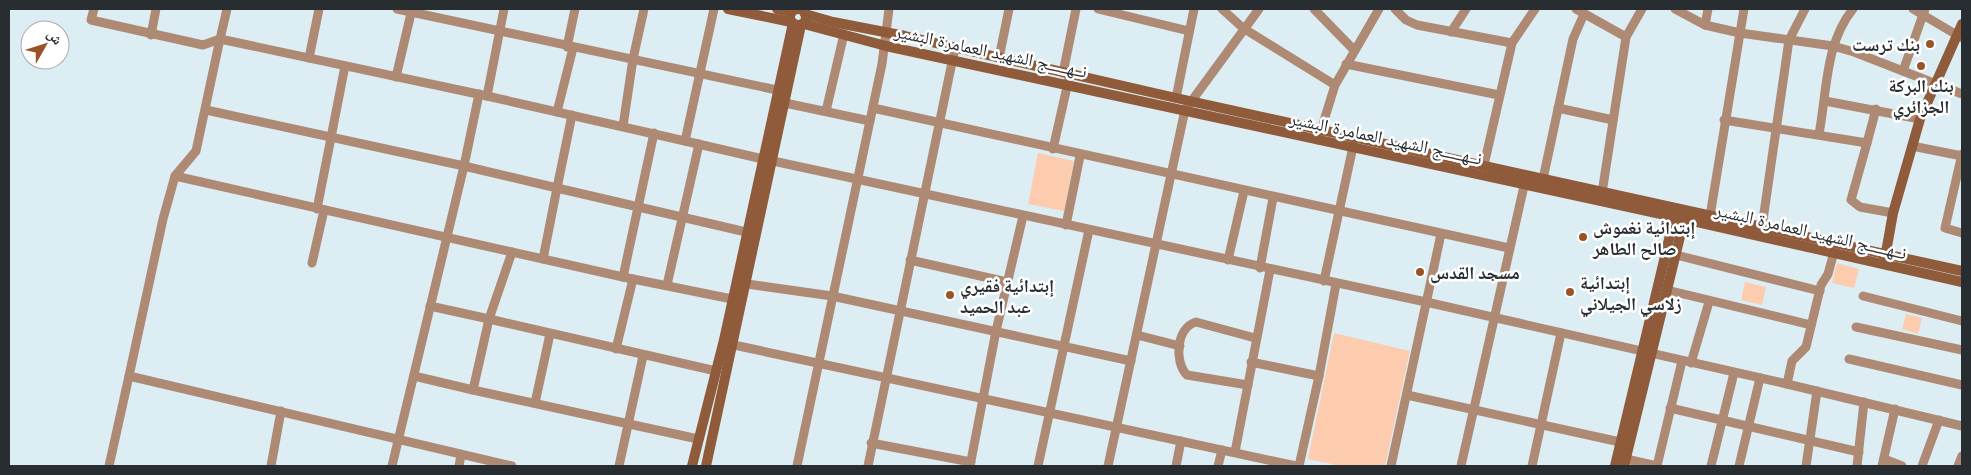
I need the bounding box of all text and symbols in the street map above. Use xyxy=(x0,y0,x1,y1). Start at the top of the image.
street label: نــهـــــج الشهيد العمامرة البشير xyxy=(892,18,1089,84)
north arrow xyxy=(20,20,70,70)
text: ش xyxy=(43,25,68,49)
place label: بنك ترست xyxy=(1852,32,1920,57)
marker: بنك ترست xyxy=(1924,38,1936,50)
marker: بنك البركة الجزائري xyxy=(1915,60,1927,72)
place label: بنك البركة الجزائري xyxy=(1888,73,1954,121)
street label: نــهـــــج الشهيد العمامرة البشير xyxy=(1287,105,1484,171)
street label: نــهـــــج الشهيد العمامرة البشير xyxy=(1712,197,1909,265)
place label: إبتدائية نغموش صالح الطاهر xyxy=(1592,215,1695,261)
marker: إبتدائية نغموش صالح الطاهر xyxy=(1577,231,1589,243)
place label: مسجد القدس xyxy=(1430,260,1520,285)
marker: مسجد القدس xyxy=(1414,266,1426,278)
place label: إبتدائية زلاسي الجيلاني xyxy=(1580,270,1682,318)
place label: إبتدائية فقيري عبد الحميد xyxy=(960,273,1054,319)
marker: إبتدائية زلاسي الجيلاني xyxy=(1564,286,1576,298)
marker: إبتدائية فقيري عبد الحميد xyxy=(944,289,956,301)

